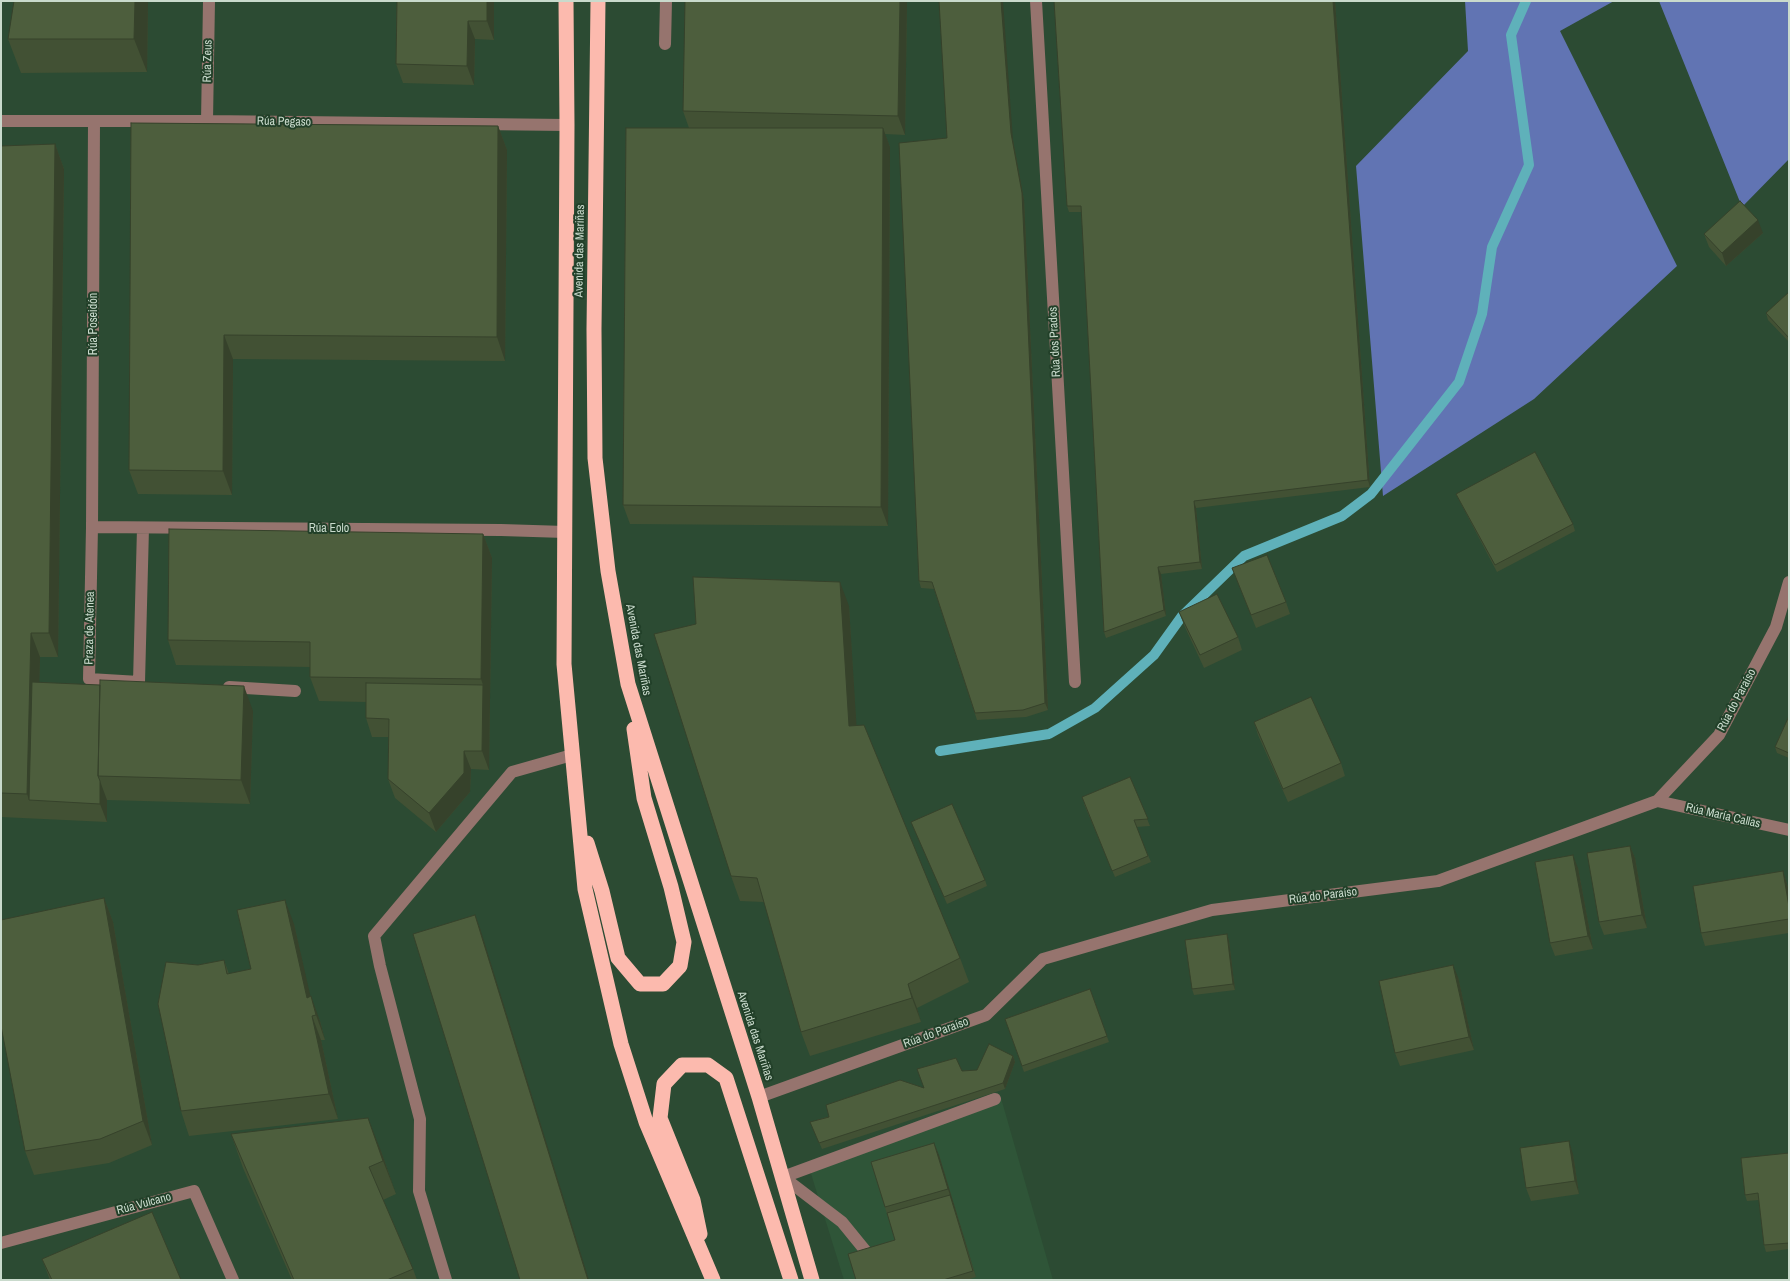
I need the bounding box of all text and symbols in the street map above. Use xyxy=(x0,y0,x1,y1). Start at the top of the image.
street label: Rúa Zeus xyxy=(200,40,216,82)
street label: Rúa Pegaso xyxy=(257,114,311,130)
street label: Avenida das Mariñas xyxy=(572,204,588,298)
street label: Rúa Poseidón xyxy=(87,293,101,355)
street label: Rúa dos Prados xyxy=(1046,306,1064,378)
street label: Rúa Eolo xyxy=(309,522,349,536)
street label: Praza de Atenea xyxy=(82,591,98,665)
street label: Avenida das Mariñas xyxy=(622,603,654,697)
street label: Rúa do Paraíso xyxy=(1715,666,1759,734)
street label: Rúa María Callas xyxy=(1684,800,1762,832)
street label: Rúa do Paraíso xyxy=(1288,885,1358,907)
street label: Avenida das Mariñas xyxy=(734,990,776,1082)
street label: Rúa do Paraíso xyxy=(901,1015,971,1051)
street label: Rúa Vulcano xyxy=(115,1190,173,1218)

